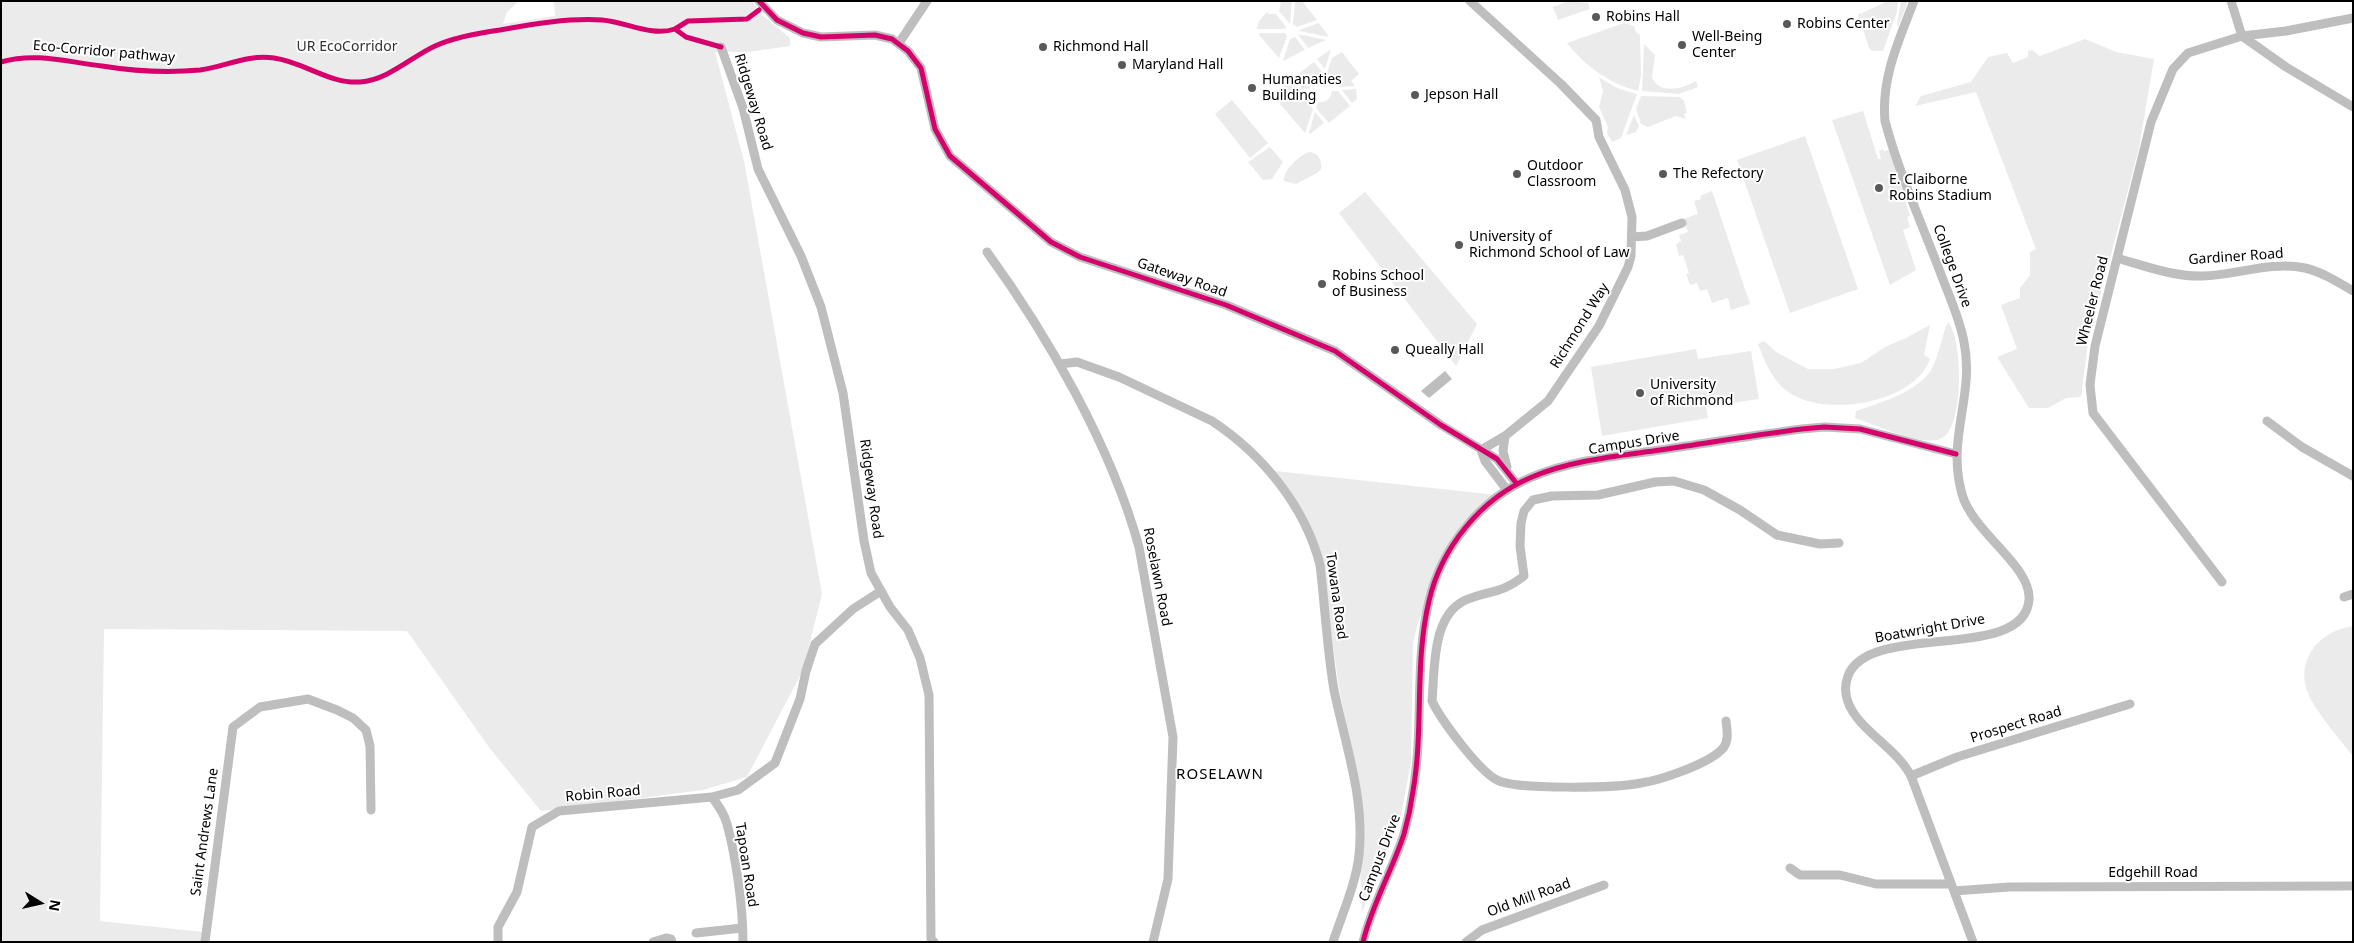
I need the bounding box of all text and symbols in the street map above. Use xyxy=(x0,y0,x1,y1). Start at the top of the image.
place label: Robins Hall xyxy=(1606,9,1680,25)
marker: Robins Hall xyxy=(1590,11,1602,23)
place label: Robins Center xyxy=(1797,16,1890,32)
marker: Robins Center xyxy=(1781,18,1793,30)
place label: Well-Being Center xyxy=(1692,29,1762,62)
street label: Eco-Corridor pathway xyxy=(32,37,176,67)
park label: UR EcoCorridor xyxy=(297,39,397,55)
place label: Richmond Hall xyxy=(1053,39,1149,55)
marker: Well-Being Center xyxy=(1676,39,1688,51)
marker: Richmond Hall xyxy=(1037,41,1049,53)
street label: Ridgeway Road xyxy=(730,52,776,152)
place label: Maryland Hall xyxy=(1132,57,1223,73)
marker: Maryland Hall xyxy=(1116,59,1128,71)
place label: Humanaties Building xyxy=(1262,72,1342,104)
marker: Humanaties Building xyxy=(1246,82,1258,94)
place label: Jepson Hall xyxy=(1425,87,1498,103)
marker: Jepson Hall xyxy=(1409,89,1421,101)
place label: Outdoor Classroom xyxy=(1527,158,1596,190)
place label: The Refectory xyxy=(1673,166,1763,182)
marker: Outdoor Classroom xyxy=(1511,168,1523,180)
marker: The Refectory xyxy=(1657,168,1669,180)
place label: E. Claiborne Robins Stadium xyxy=(1889,172,1992,204)
marker: E. Claiborne Robins Stadium xyxy=(1873,182,1885,194)
street label: College Drive xyxy=(1929,222,1975,310)
place label: University of Richmond School of Law xyxy=(1469,229,1630,262)
marker: University of Richmond School of Law xyxy=(1453,239,1465,251)
street label: Gardiner Road xyxy=(2188,245,2284,269)
street label: Wheeler Road xyxy=(2074,254,2112,348)
street label: Gateway Road xyxy=(1135,255,1229,301)
place label: Robins School of Business xyxy=(1332,268,1424,300)
marker: Robins School of Business xyxy=(1316,278,1328,290)
street label: Richmond Way xyxy=(1547,280,1613,372)
place label: Queally Hall xyxy=(1405,342,1484,358)
marker: Queally Hall xyxy=(1389,344,1401,356)
place label: University of Richmond xyxy=(1650,377,1733,410)
marker: University of Richmond xyxy=(1634,387,1646,399)
street label: Campus Drive xyxy=(1587,428,1681,458)
street label: Ridgeway Road xyxy=(856,438,886,540)
street label: Roselawn Road xyxy=(1139,526,1175,628)
street label: Towana Road xyxy=(1322,551,1350,641)
street label: Boatwright Drive xyxy=(1874,611,1986,647)
street label: Prospect Road xyxy=(1968,703,2064,747)
district label: ROSELAWN xyxy=(1175,766,1265,784)
street label: Saint Andrews Lane xyxy=(188,767,222,897)
street label: Robin Road xyxy=(565,782,641,806)
street label: Campus Drive xyxy=(1356,812,1404,904)
street label: Tapoan Road xyxy=(731,822,761,908)
street label: Edgehill Road xyxy=(2108,865,2198,881)
street label: Old Mill Road xyxy=(1485,875,1573,921)
north arrow xyxy=(15,878,65,928)
text: N xyxy=(45,898,66,913)

